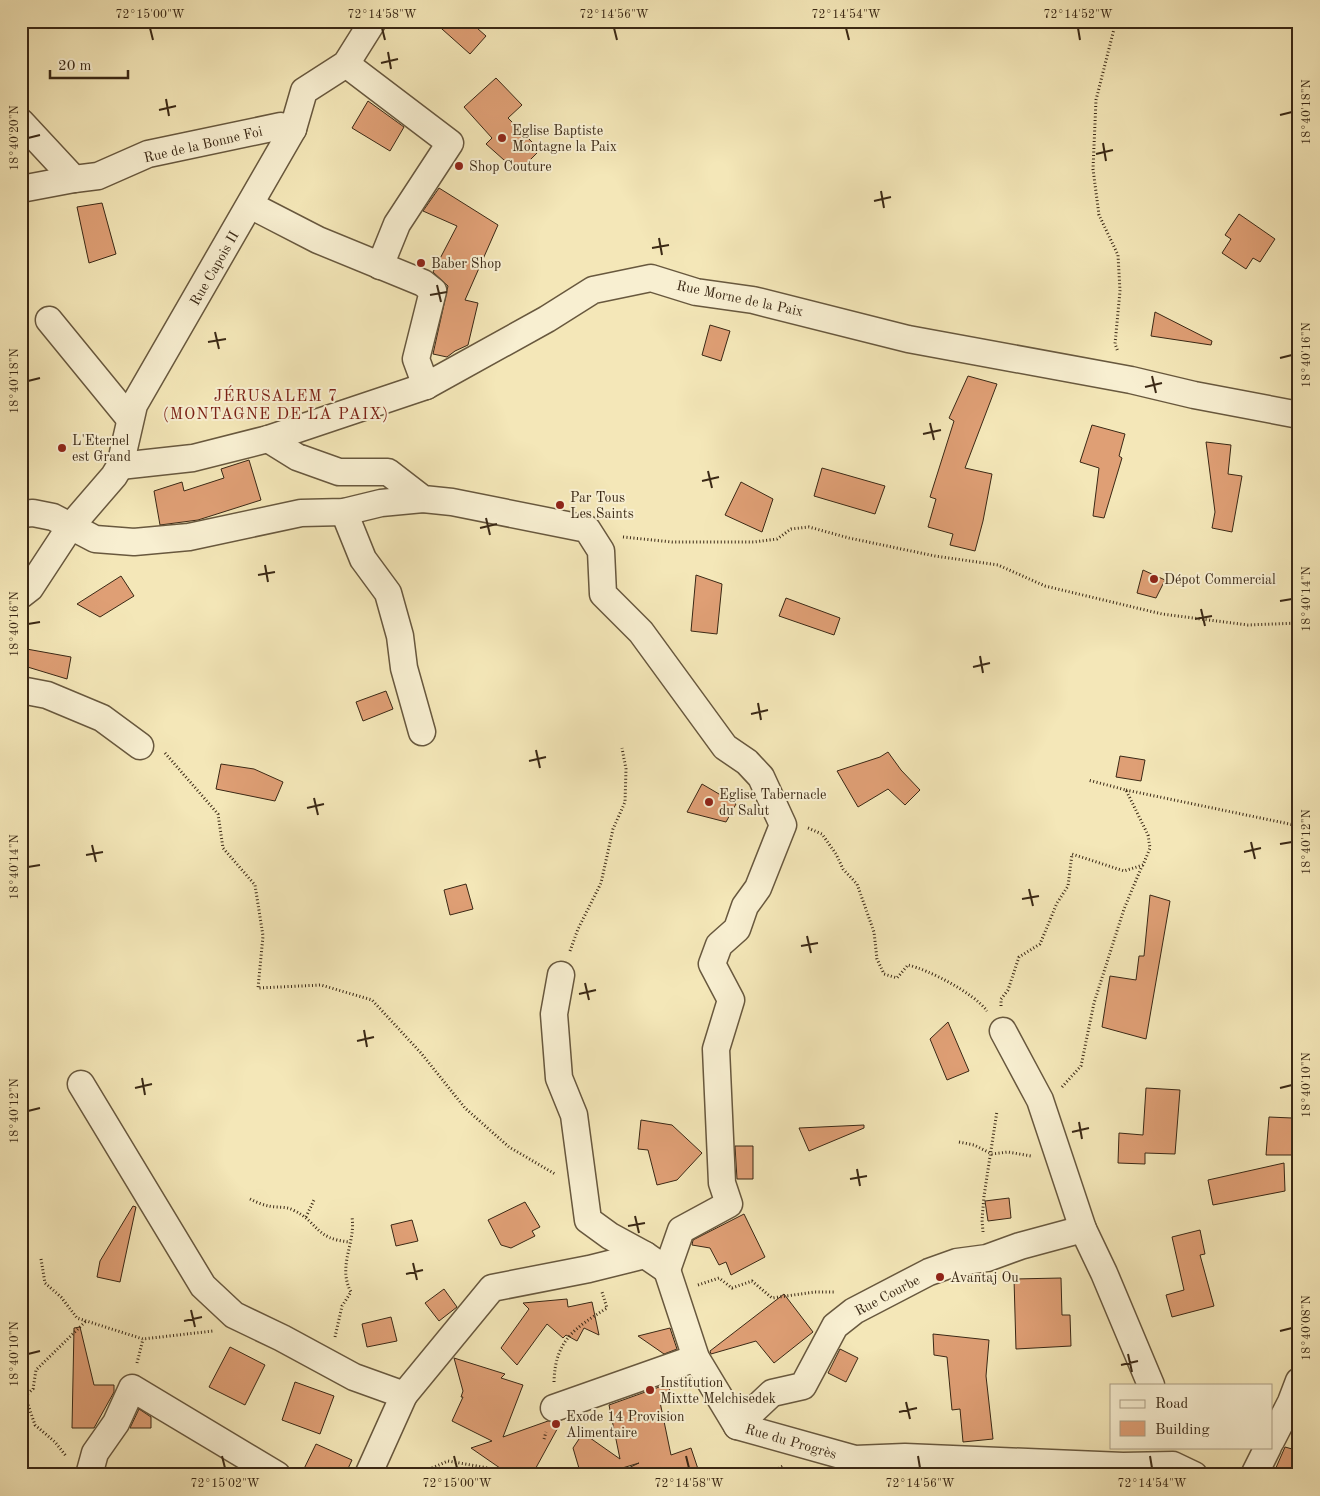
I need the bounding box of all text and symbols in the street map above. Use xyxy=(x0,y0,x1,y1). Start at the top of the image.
text: 72°15'00"W xyxy=(115,8,185,21)
text: 72°14'58"W xyxy=(347,8,417,21)
text: 72°14'56"W xyxy=(579,8,649,21)
text: 72°14'54"W xyxy=(811,8,881,21)
text: 72°14'52"W xyxy=(1043,8,1113,21)
scale bar xyxy=(50,48,128,80)
text: 20 m xyxy=(58,59,92,74)
text: 18°40'18"N xyxy=(1301,79,1313,145)
text: 18°40'20"N xyxy=(9,105,21,171)
street label: Rue de la Bonne Foi xyxy=(142,124,264,165)
place label: Eglise Baptiste Montagne la Paix xyxy=(512,124,617,154)
marker: Eglise Baptiste Montagne la Paix xyxy=(496,132,508,144)
marker: Shop Couture xyxy=(453,160,465,172)
place label: Shop Couture xyxy=(469,160,552,174)
street label: Rue Capois II xyxy=(188,229,242,308)
marker: Baber Shop xyxy=(415,257,427,269)
place label: Baber Shop xyxy=(431,257,501,271)
street label: Rue Morne de la Paix xyxy=(675,279,805,319)
text: 18°40'16"N xyxy=(1301,322,1313,388)
text: 18°40'18"N xyxy=(9,348,21,414)
district label: JÉRUSALEM 7 (MONTAGNE DE LA PAIX) xyxy=(163,385,389,423)
place label: L'Eternel est Grand xyxy=(72,434,131,464)
marker: L'Eternel est Grand xyxy=(56,442,68,454)
place label: Par Tous Les Saints xyxy=(570,491,634,521)
marker: Par Tous Les Saints xyxy=(554,499,566,511)
text: 18°40'14"N xyxy=(1301,566,1313,632)
marker: Dépot Commercial xyxy=(1148,573,1160,585)
place label: Dépot Commercial xyxy=(1164,573,1276,587)
text: 18°40'16"N xyxy=(9,591,21,657)
place label: Eglise Tabernacle du Salut xyxy=(719,788,827,818)
marker: Eglise Tabernacle du Salut xyxy=(703,796,715,808)
text: 18°40'12"N xyxy=(1301,809,1313,875)
text: 18°40'14"N xyxy=(9,834,21,900)
text: 18°40'10"N xyxy=(1301,1052,1313,1118)
text: 18°40'12"N xyxy=(9,1078,21,1144)
marker: Avantaj Ou xyxy=(934,1271,946,1283)
place label: Avantaj Ou xyxy=(950,1271,1019,1285)
street label: Rue Courbe xyxy=(853,1273,922,1319)
text: 18°40'08"N xyxy=(1301,1295,1313,1361)
text: 18°40'10"N xyxy=(9,1321,21,1387)
place label: Institution Mixtte Melchisedek xyxy=(660,1376,776,1406)
marker: Institution Mixtte Melchisedek xyxy=(644,1384,656,1396)
legend xyxy=(1110,1384,1272,1448)
text: Road xyxy=(1155,1397,1189,1412)
place label: Exode 14 Provision Alimentaire xyxy=(566,1410,685,1440)
marker: Exode 14 Provision Alimentaire xyxy=(550,1418,562,1430)
street label: Rue du Progrès xyxy=(743,1422,838,1462)
text: Building xyxy=(1155,1423,1210,1438)
text: 72°15'02"W xyxy=(190,1477,260,1490)
text: 72°15'00"W xyxy=(422,1477,492,1490)
text: 72°14'58"W xyxy=(654,1477,724,1490)
text: 72°14'56"W xyxy=(885,1477,955,1490)
text: 72°14'54"W xyxy=(1117,1477,1187,1490)

